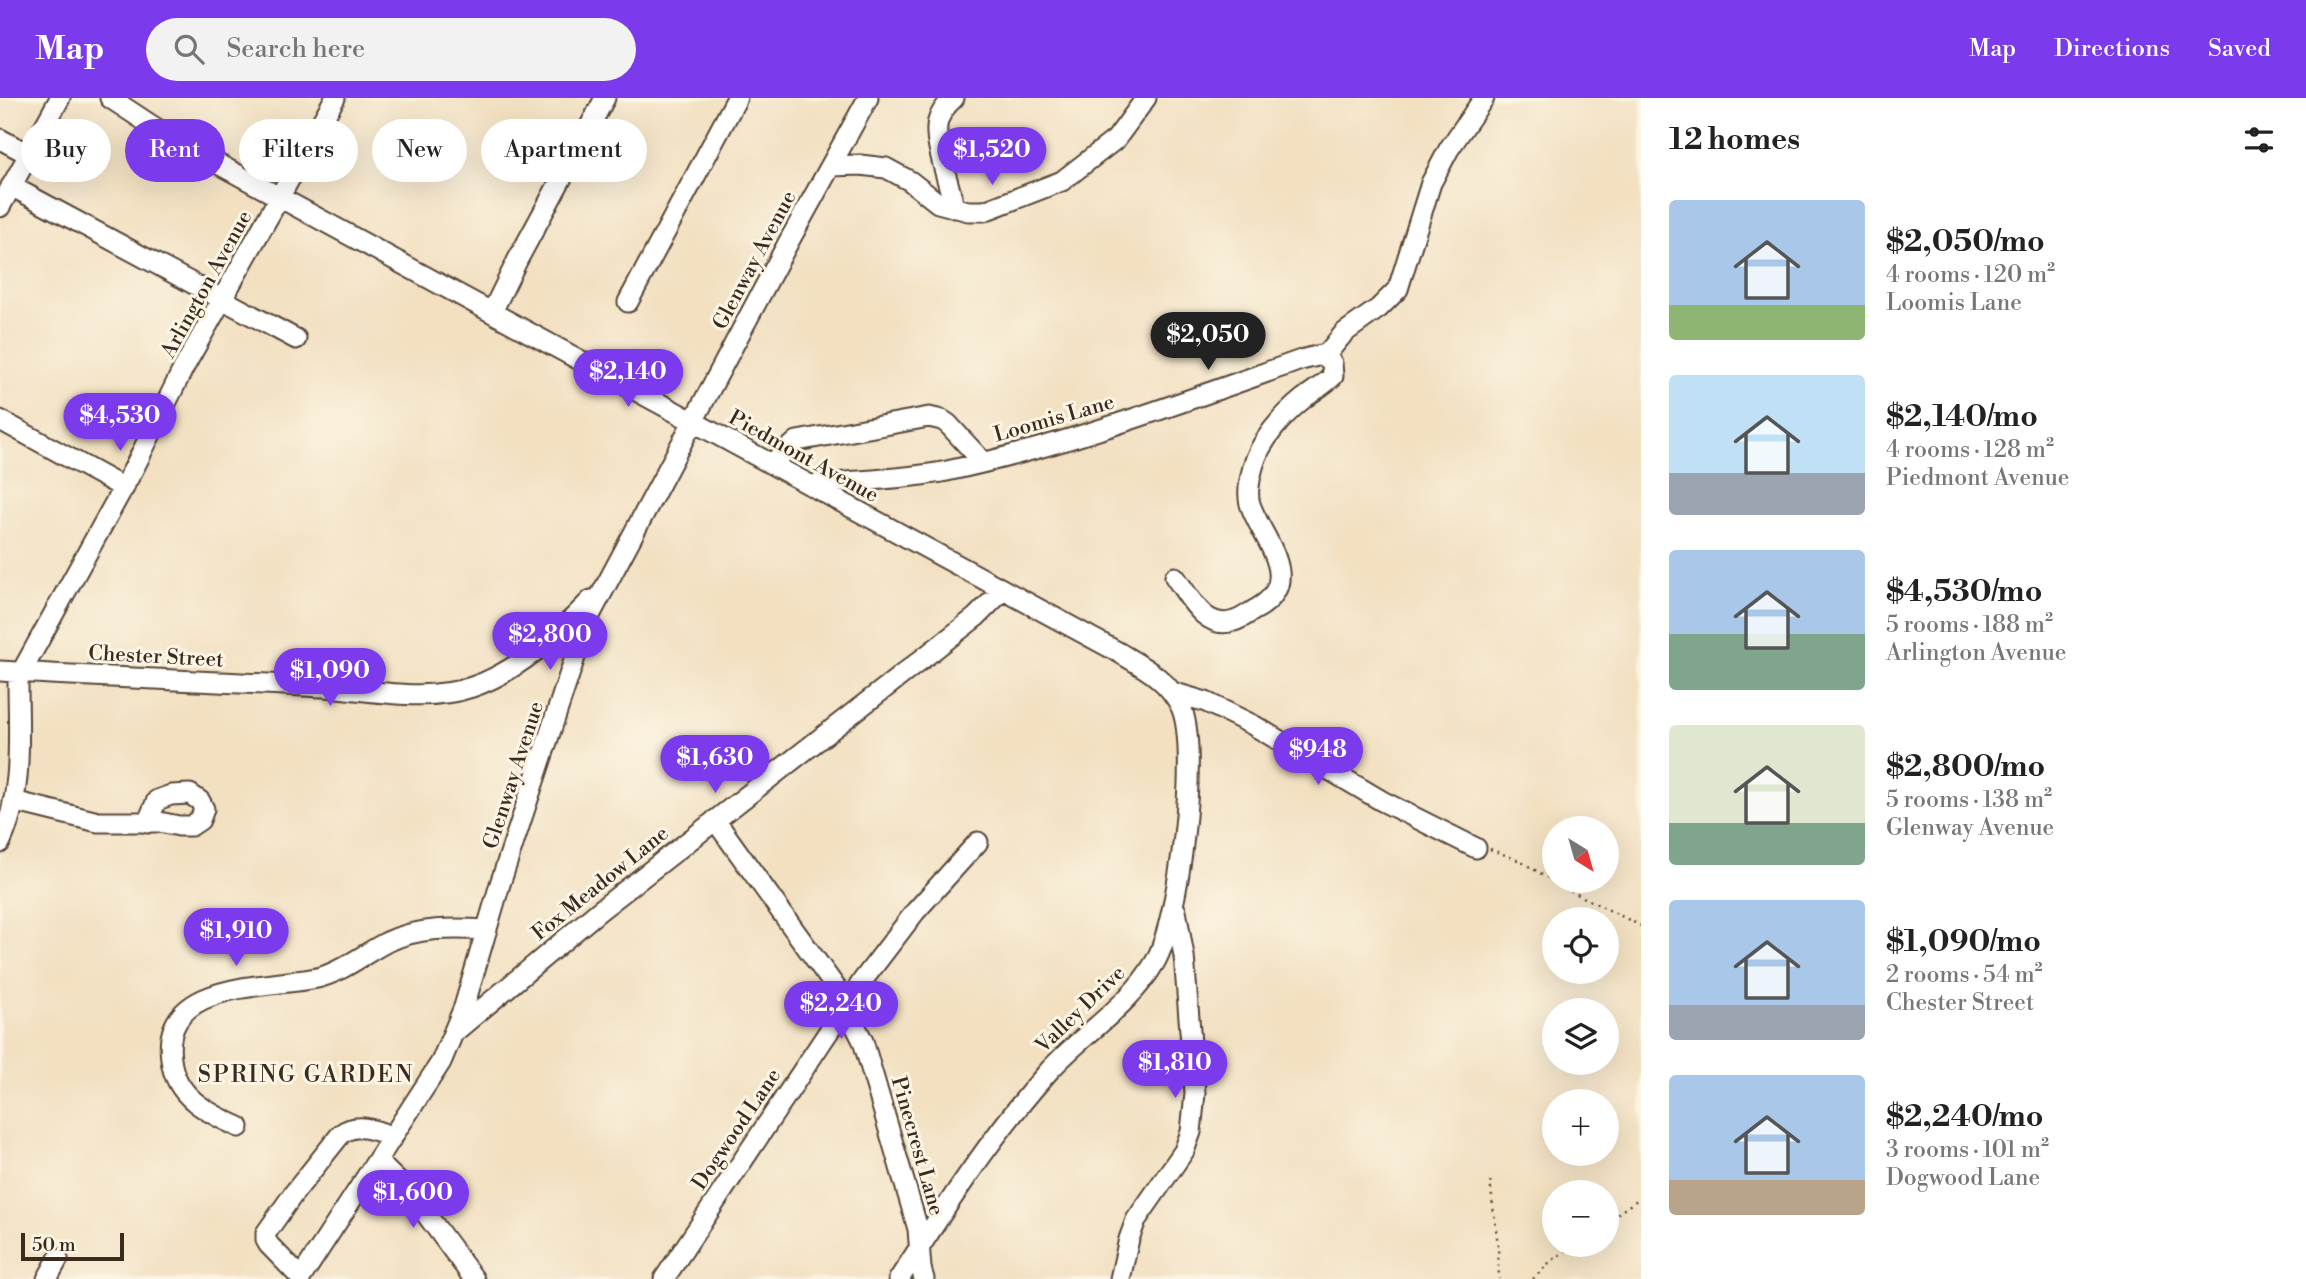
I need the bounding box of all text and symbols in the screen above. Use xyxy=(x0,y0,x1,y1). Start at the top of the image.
search box xyxy=(146,18,636,81)
text: Map xyxy=(35,29,104,70)
icon: search xyxy=(170,30,208,68)
text: Search here xyxy=(226,33,365,65)
text: Map xyxy=(1969,34,2016,64)
text: Directions xyxy=(2054,34,2170,64)
text: Saved xyxy=(2208,34,2271,64)
chip: Buy xyxy=(21,119,111,182)
chip: Rent xyxy=(125,119,225,182)
chip: Filters xyxy=(239,119,358,182)
chip: New xyxy=(372,119,467,182)
chip: Apartment xyxy=(481,119,647,182)
text: 12 homes xyxy=(1669,121,1800,159)
icon: filters xyxy=(2240,121,2278,159)
pin: $1,520 xyxy=(935,127,1049,187)
text: $1,520 xyxy=(953,136,1031,164)
street label: Glenway Avenue xyxy=(707,187,802,334)
street label: Arlington Avenue xyxy=(155,206,258,364)
text: $2,050/mo xyxy=(1886,223,2045,261)
icon: home xyxy=(1725,228,1809,312)
text: 4 rooms · 120 m² xyxy=(1886,261,2055,289)
text: Loomis Lane xyxy=(1886,289,2022,317)
pin: $2,050 xyxy=(1151,313,1265,372)
text: $2,050 xyxy=(1167,321,1249,349)
pin: $2,140 xyxy=(571,350,685,409)
text: $2,140 xyxy=(589,358,667,386)
street label: Loomis Lane xyxy=(991,389,1117,449)
pin: $4,530 xyxy=(63,394,177,453)
text: $2,140/mo xyxy=(1886,398,2038,436)
text: $4,530 xyxy=(80,402,160,430)
icon: home xyxy=(1725,403,1809,487)
street label: Piedmont Avenue xyxy=(724,405,883,509)
text: 4 rooms · 128 m² xyxy=(1886,436,2054,464)
text: Piedmont Avenue xyxy=(1886,464,2069,492)
text: $4,530/mo xyxy=(1886,573,2042,611)
icon: home xyxy=(1725,578,1809,662)
text: 5 rooms · 188 m² xyxy=(1886,611,2053,639)
pin: $2,800 xyxy=(493,612,607,672)
text: $2,800 xyxy=(508,621,592,649)
text: Arlington Avenue xyxy=(1886,639,2066,667)
street label: Chester Street xyxy=(88,640,225,674)
pin: $1,090 xyxy=(273,648,387,708)
text: $1,090 xyxy=(290,657,370,685)
street label: Glenway Avenue xyxy=(478,698,550,852)
pin: $948 xyxy=(1277,728,1359,787)
pin: $1,630 xyxy=(658,736,772,795)
text: $948 xyxy=(1289,736,1347,764)
text: $1,630 xyxy=(676,744,754,772)
text: $2,800/mo xyxy=(1886,748,2045,786)
icon: home xyxy=(1725,753,1809,837)
text: 5 rooms · 138 m² xyxy=(1886,786,2052,814)
text: Glenway Avenue xyxy=(1886,814,2054,842)
north arrow xyxy=(1542,816,1619,892)
map controls xyxy=(1542,816,1619,1257)
street label: Fox Meadow Lane xyxy=(527,821,674,947)
button: locate xyxy=(1542,907,1619,984)
pin: $1,910 xyxy=(179,908,293,968)
text: $1,910 xyxy=(200,917,272,945)
text: $1,090/mo xyxy=(1886,923,2041,961)
icon: home xyxy=(1725,928,1809,1012)
street label: Valley Drive xyxy=(1030,960,1131,1060)
text: 2 rooms · 54 m² xyxy=(1886,961,2043,989)
pin: $2,240 xyxy=(784,982,898,1041)
text: Chester Street xyxy=(1886,989,2034,1017)
text: $2,240 xyxy=(800,990,882,1018)
button: layers xyxy=(1542,998,1619,1075)
pin: $1,810 xyxy=(1118,1040,1232,1100)
text: $1,810 xyxy=(1138,1049,1212,1077)
district label: SPRING GARDEN xyxy=(198,1061,414,1089)
street label: Dogwood Lane xyxy=(687,1064,787,1195)
street label: Pinecrest Lane xyxy=(885,1074,949,1219)
button: + xyxy=(1542,1089,1619,1166)
text: $2,240/mo xyxy=(1886,1098,2043,1136)
icon: home xyxy=(1725,1103,1809,1187)
text: 3 rooms · 101 m² xyxy=(1886,1136,2049,1164)
text: Dogwood Lane xyxy=(1886,1164,2040,1192)
pin: $1,600 xyxy=(356,1170,470,1230)
text: $1,600 xyxy=(373,1179,453,1207)
button: − xyxy=(1542,1180,1619,1257)
scale bar xyxy=(21,1230,124,1262)
text: 50 m xyxy=(32,1233,76,1257)

